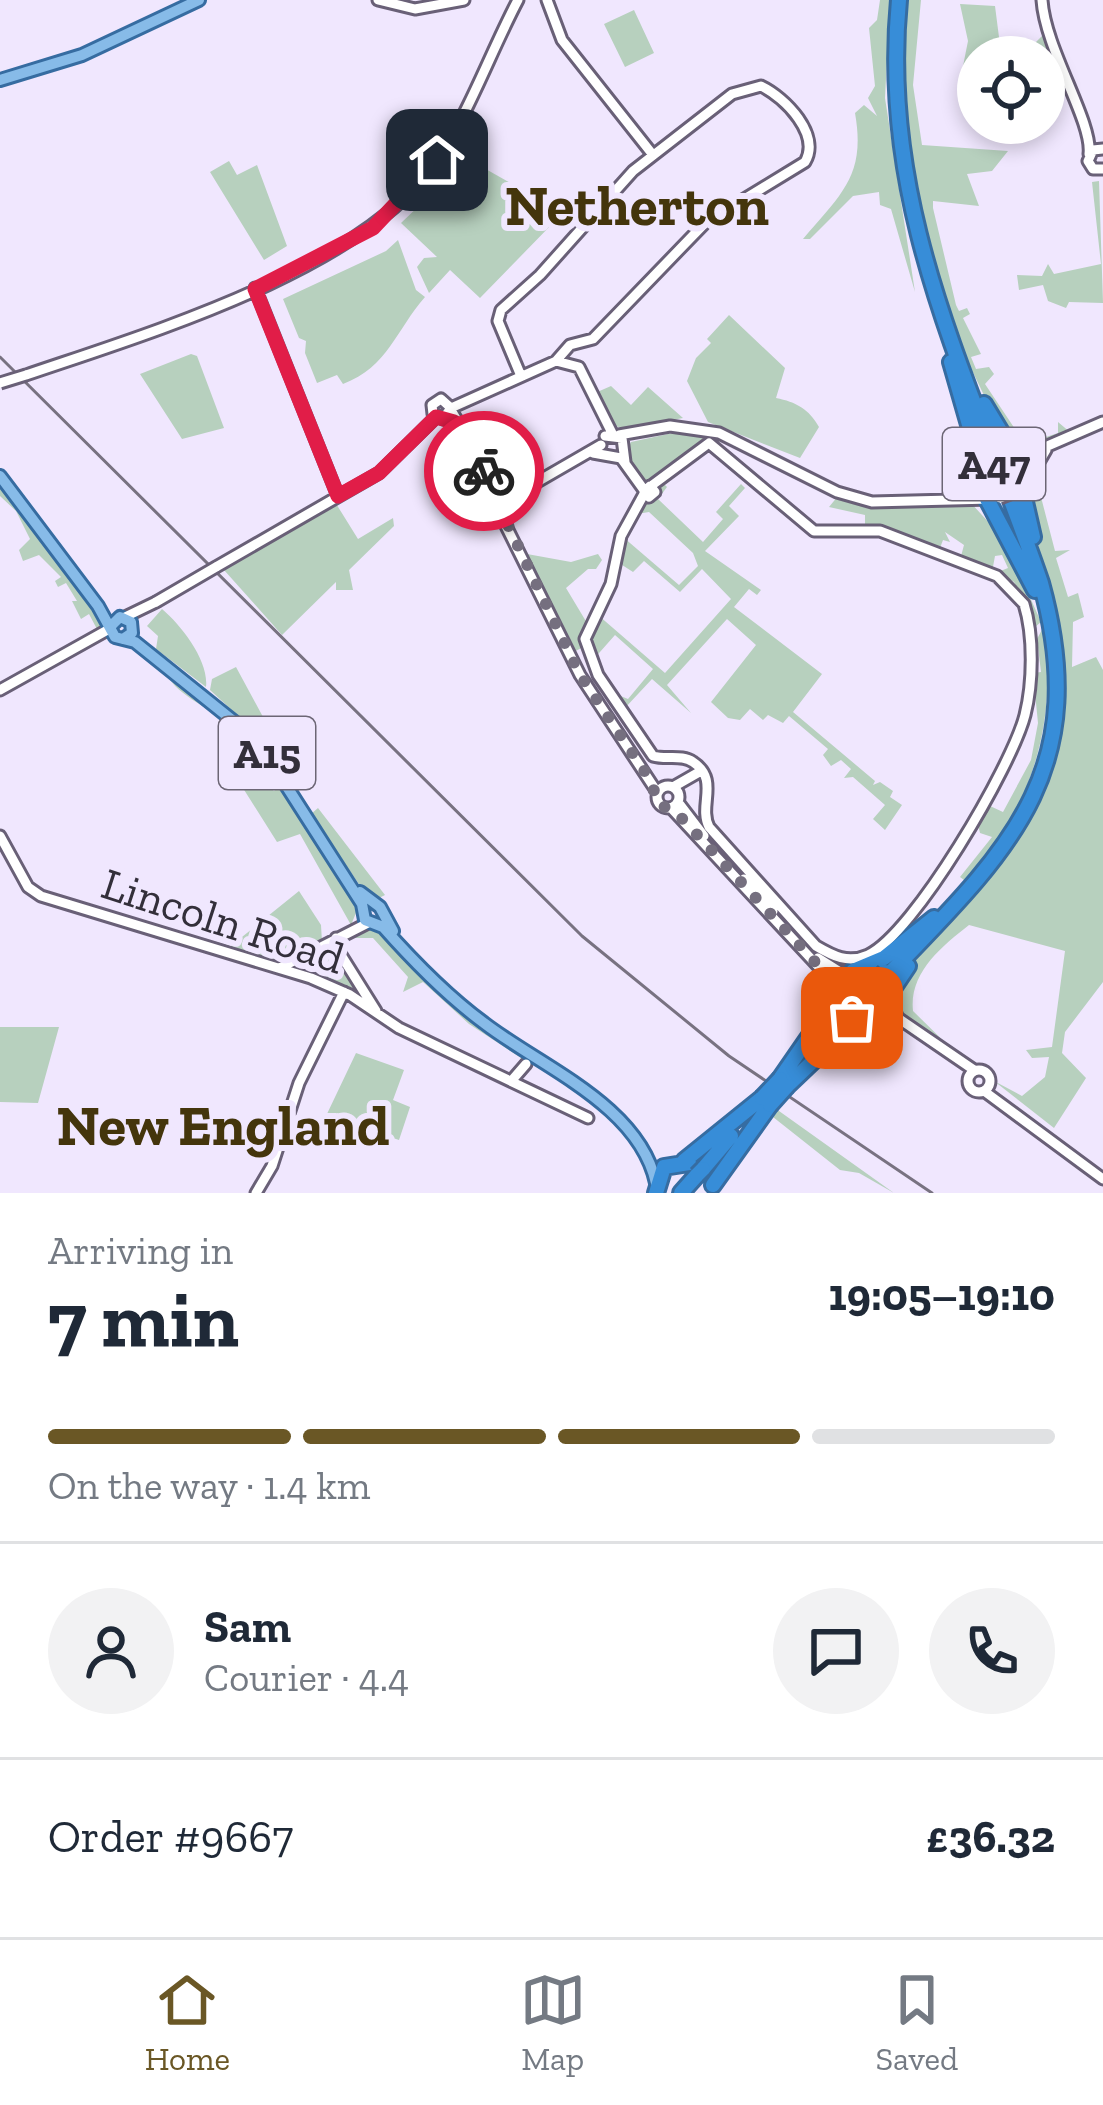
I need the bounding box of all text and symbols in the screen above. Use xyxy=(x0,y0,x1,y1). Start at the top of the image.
map controls xyxy=(957,36,1065,144)
button: locate xyxy=(957,36,1065,144)
pin xyxy=(386,109,488,211)
icon: home xyxy=(404,127,470,193)
district label: Netherton xyxy=(505,171,769,240)
courier xyxy=(424,411,544,531)
road number: A47 xyxy=(943,428,1045,500)
icon: bike xyxy=(451,438,517,504)
road number: A15 xyxy=(219,717,315,789)
street label: Lincoln Road xyxy=(95,856,351,986)
pin xyxy=(801,967,903,1069)
icon: bag xyxy=(819,985,885,1051)
district label: New England xyxy=(57,1091,389,1160)
text: Arriving in xyxy=(48,1227,233,1274)
text: 19:05–19:10 xyxy=(829,1268,1055,1322)
text: 7 min xyxy=(48,1272,239,1366)
text: On the way · 1.4 km xyxy=(48,1462,370,1509)
button: person xyxy=(48,1588,174,1714)
button: chat xyxy=(773,1588,899,1714)
button: phone xyxy=(929,1588,1055,1714)
text: Sam xyxy=(204,1600,291,1654)
text: Courier · 4.4 xyxy=(204,1654,409,1701)
text: Order #9667 xyxy=(48,1810,293,1864)
text: £36.32 xyxy=(926,1810,1055,1864)
tab: Home xyxy=(145,1967,230,2078)
tab: Map xyxy=(520,1967,586,2078)
tab: Saved xyxy=(875,1967,958,2078)

